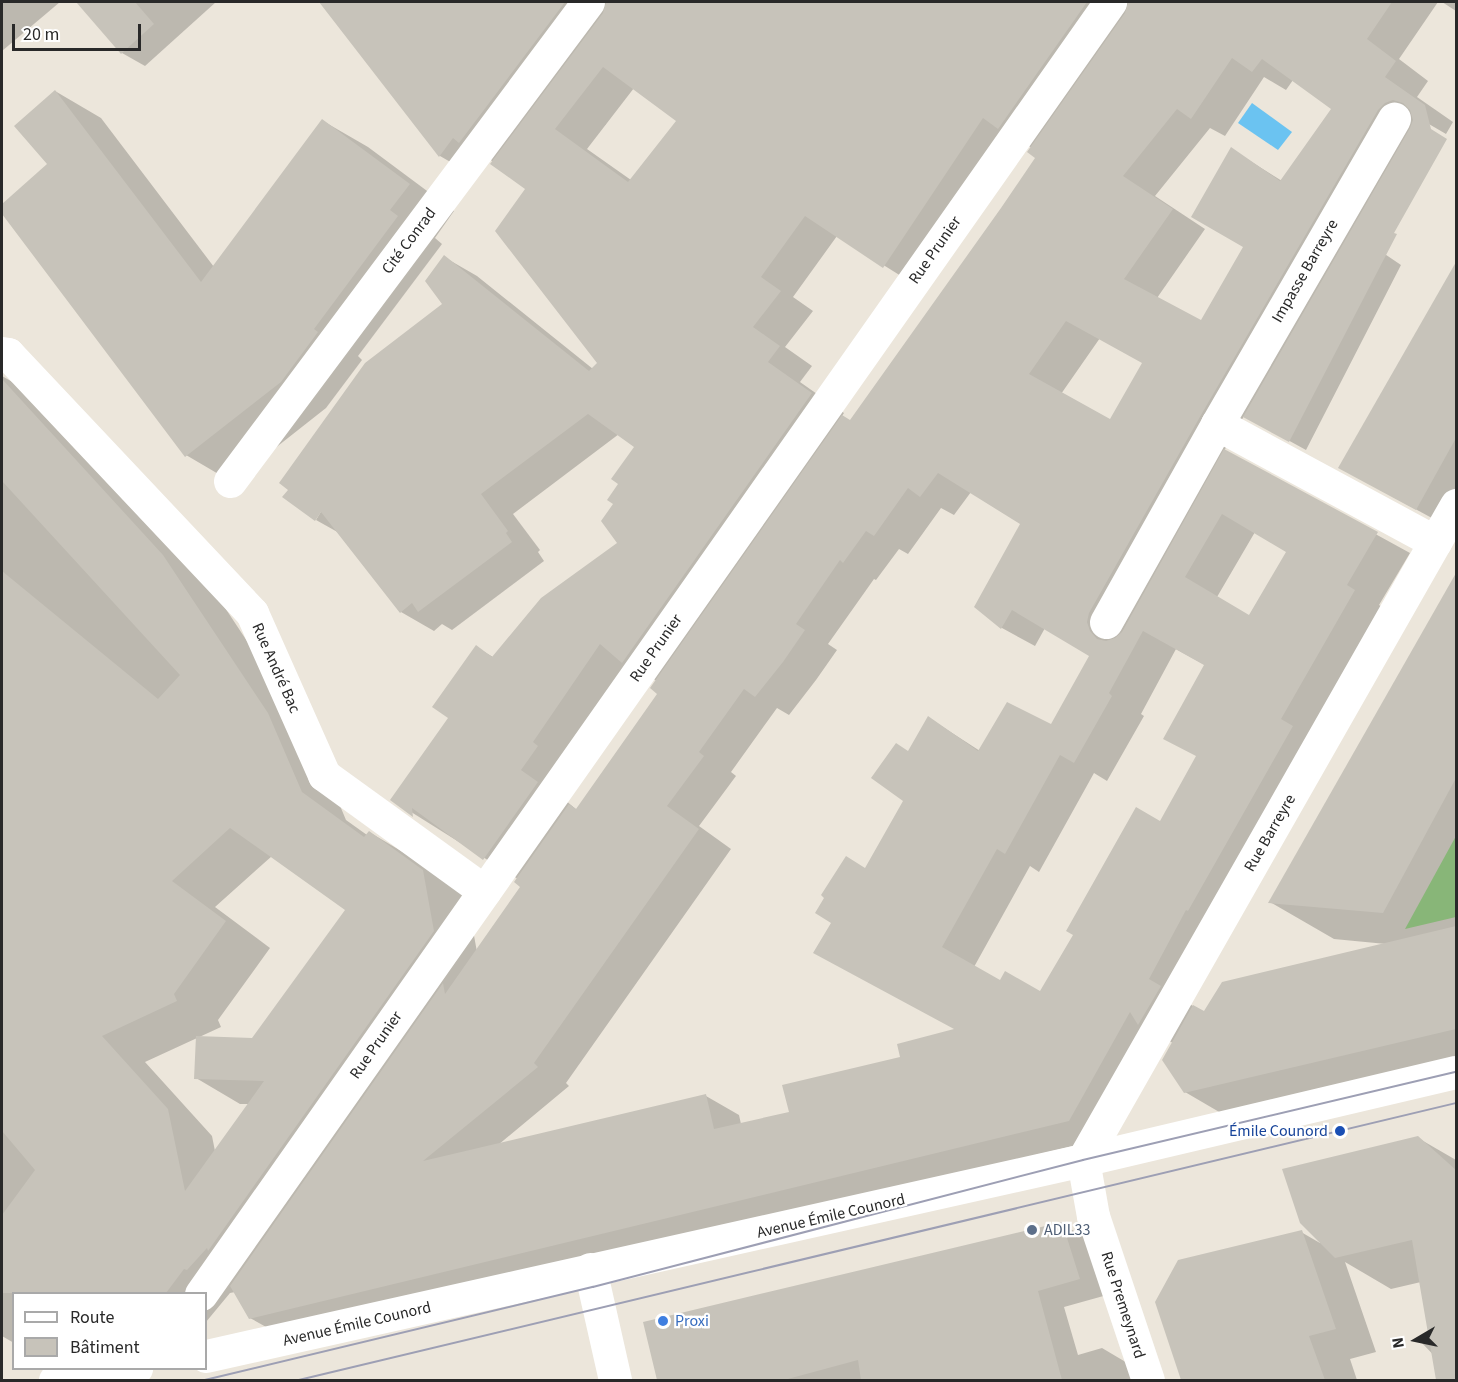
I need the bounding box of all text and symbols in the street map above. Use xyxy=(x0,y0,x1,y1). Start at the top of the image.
scale bar xyxy=(15,12,144,50)
text: 20 m xyxy=(23,22,59,47)
street label: Cité Conrad xyxy=(378,204,440,278)
street label: Rue Prunier xyxy=(905,212,965,288)
street label: Impasse Barreyre xyxy=(1268,216,1342,326)
street label: Rue Prunier xyxy=(626,610,686,686)
street label: Rue André Bac xyxy=(248,620,304,716)
street label: Rue Barreyre xyxy=(1240,791,1300,875)
street label: Rue Prunier xyxy=(346,1007,406,1083)
place label: Émile Counord xyxy=(1229,1121,1328,1141)
marker: Émile Counord xyxy=(1333,1124,1347,1138)
street label: Avenue Émile Counord xyxy=(755,1190,907,1242)
place label: ADIL33 xyxy=(1044,1220,1090,1240)
marker: ADIL33 xyxy=(1025,1223,1039,1237)
street label: Rue Premeynard xyxy=(1097,1249,1149,1361)
legend xyxy=(12,1292,207,1370)
street label: Avenue Émile Counord xyxy=(281,1298,433,1350)
text: Route xyxy=(70,1305,114,1330)
north arrow xyxy=(1386,1310,1446,1370)
place label: Proxi xyxy=(675,1311,709,1331)
marker: Proxi xyxy=(656,1314,670,1328)
text: Bâtiment xyxy=(70,1335,140,1360)
text: N xyxy=(1387,1336,1410,1350)

